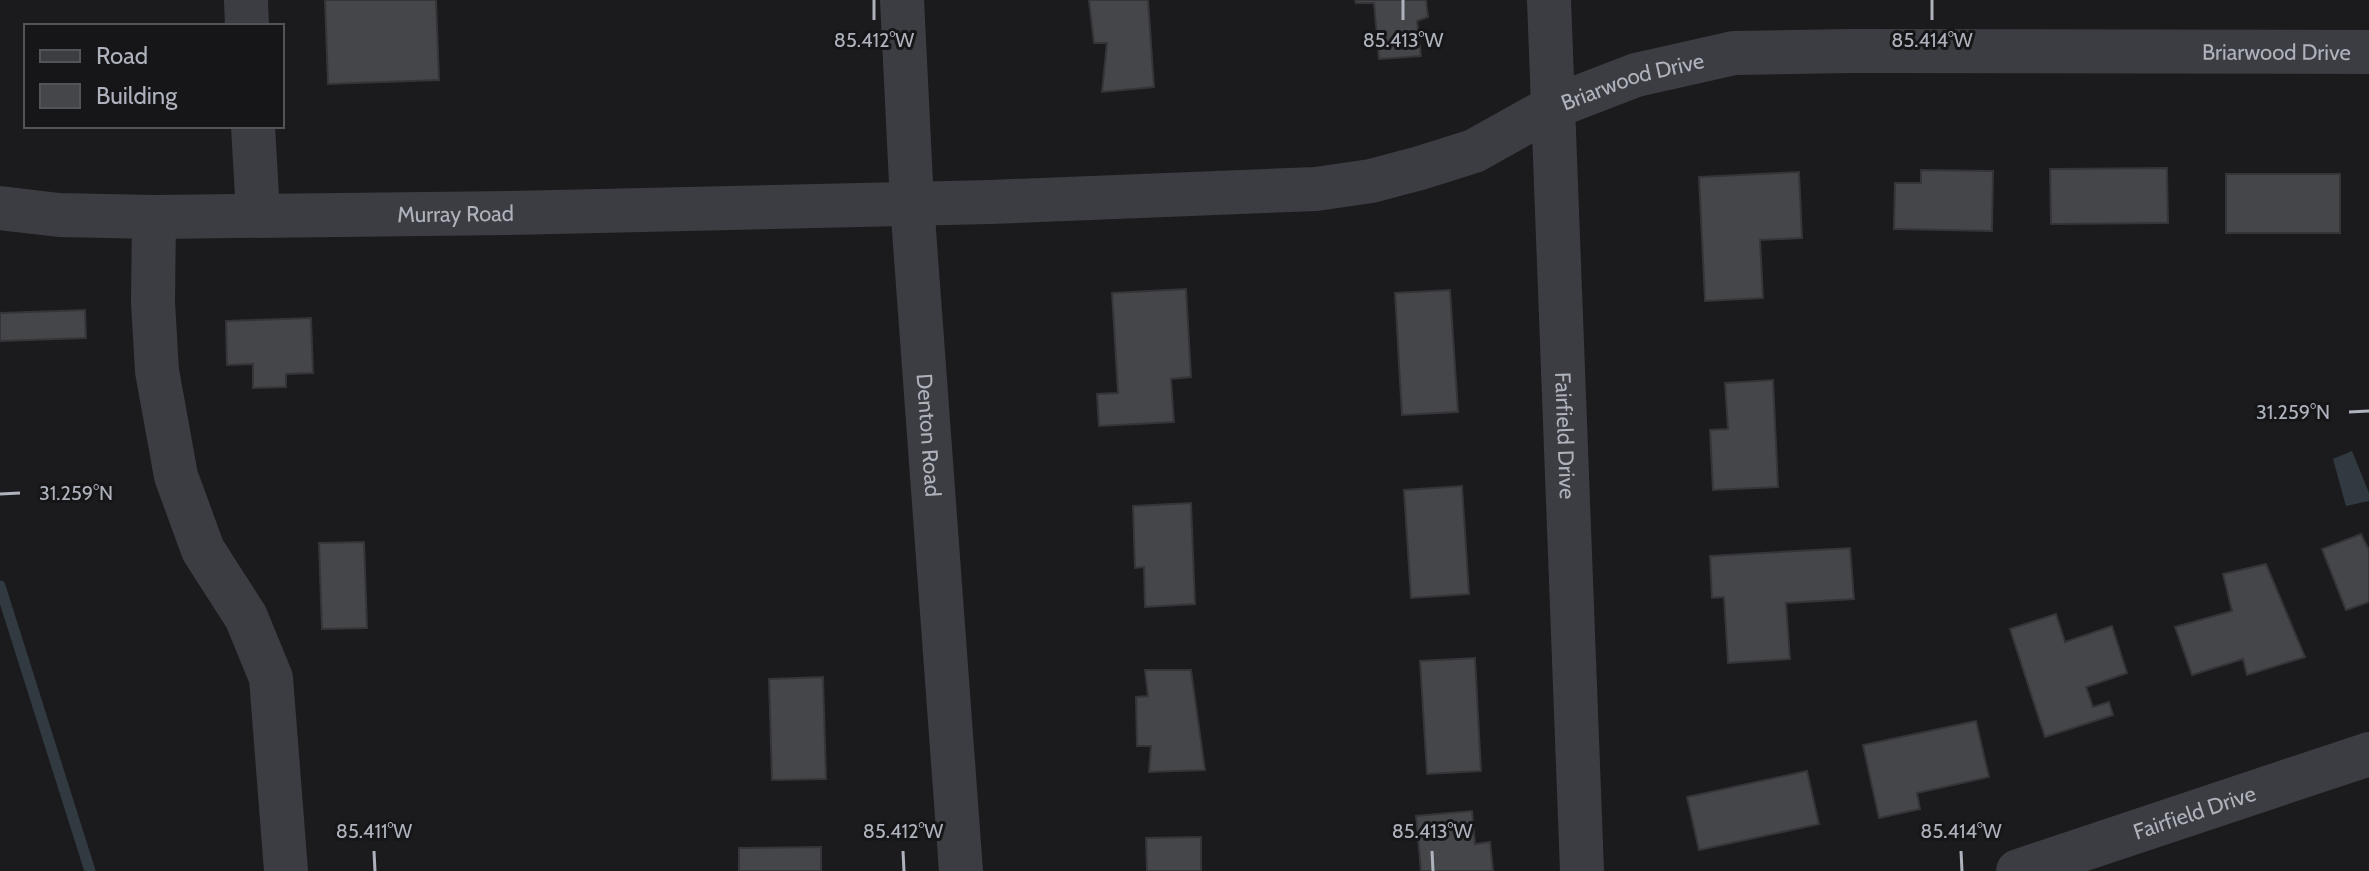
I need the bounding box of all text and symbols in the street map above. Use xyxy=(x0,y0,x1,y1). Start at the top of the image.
legend xyxy=(24,24,284,128)
text: 85.412°W xyxy=(834,28,914,52)
text: 85.413°W xyxy=(1363,28,1443,52)
text: 85.414°W xyxy=(1891,28,1973,52)
street label: Briarwood Drive xyxy=(2202,38,2351,65)
text: Road xyxy=(96,41,148,70)
street label: Briarwood Drive xyxy=(1557,47,1707,116)
text: Building xyxy=(96,81,178,110)
street label: Murray Road xyxy=(397,199,514,228)
street label: Denton Road xyxy=(911,372,947,498)
street label: Fairfield Drive xyxy=(1550,372,1581,500)
text: 31.259°N xyxy=(2256,400,2330,424)
text: 31.259°N xyxy=(39,481,113,505)
street label: Fairfield Drive xyxy=(2130,779,2259,845)
text: 85.411°W xyxy=(336,819,412,843)
text: 85.412°W xyxy=(863,819,943,843)
text: 85.413°W xyxy=(1392,819,1472,843)
text: 85.414°W xyxy=(1920,819,2002,843)

